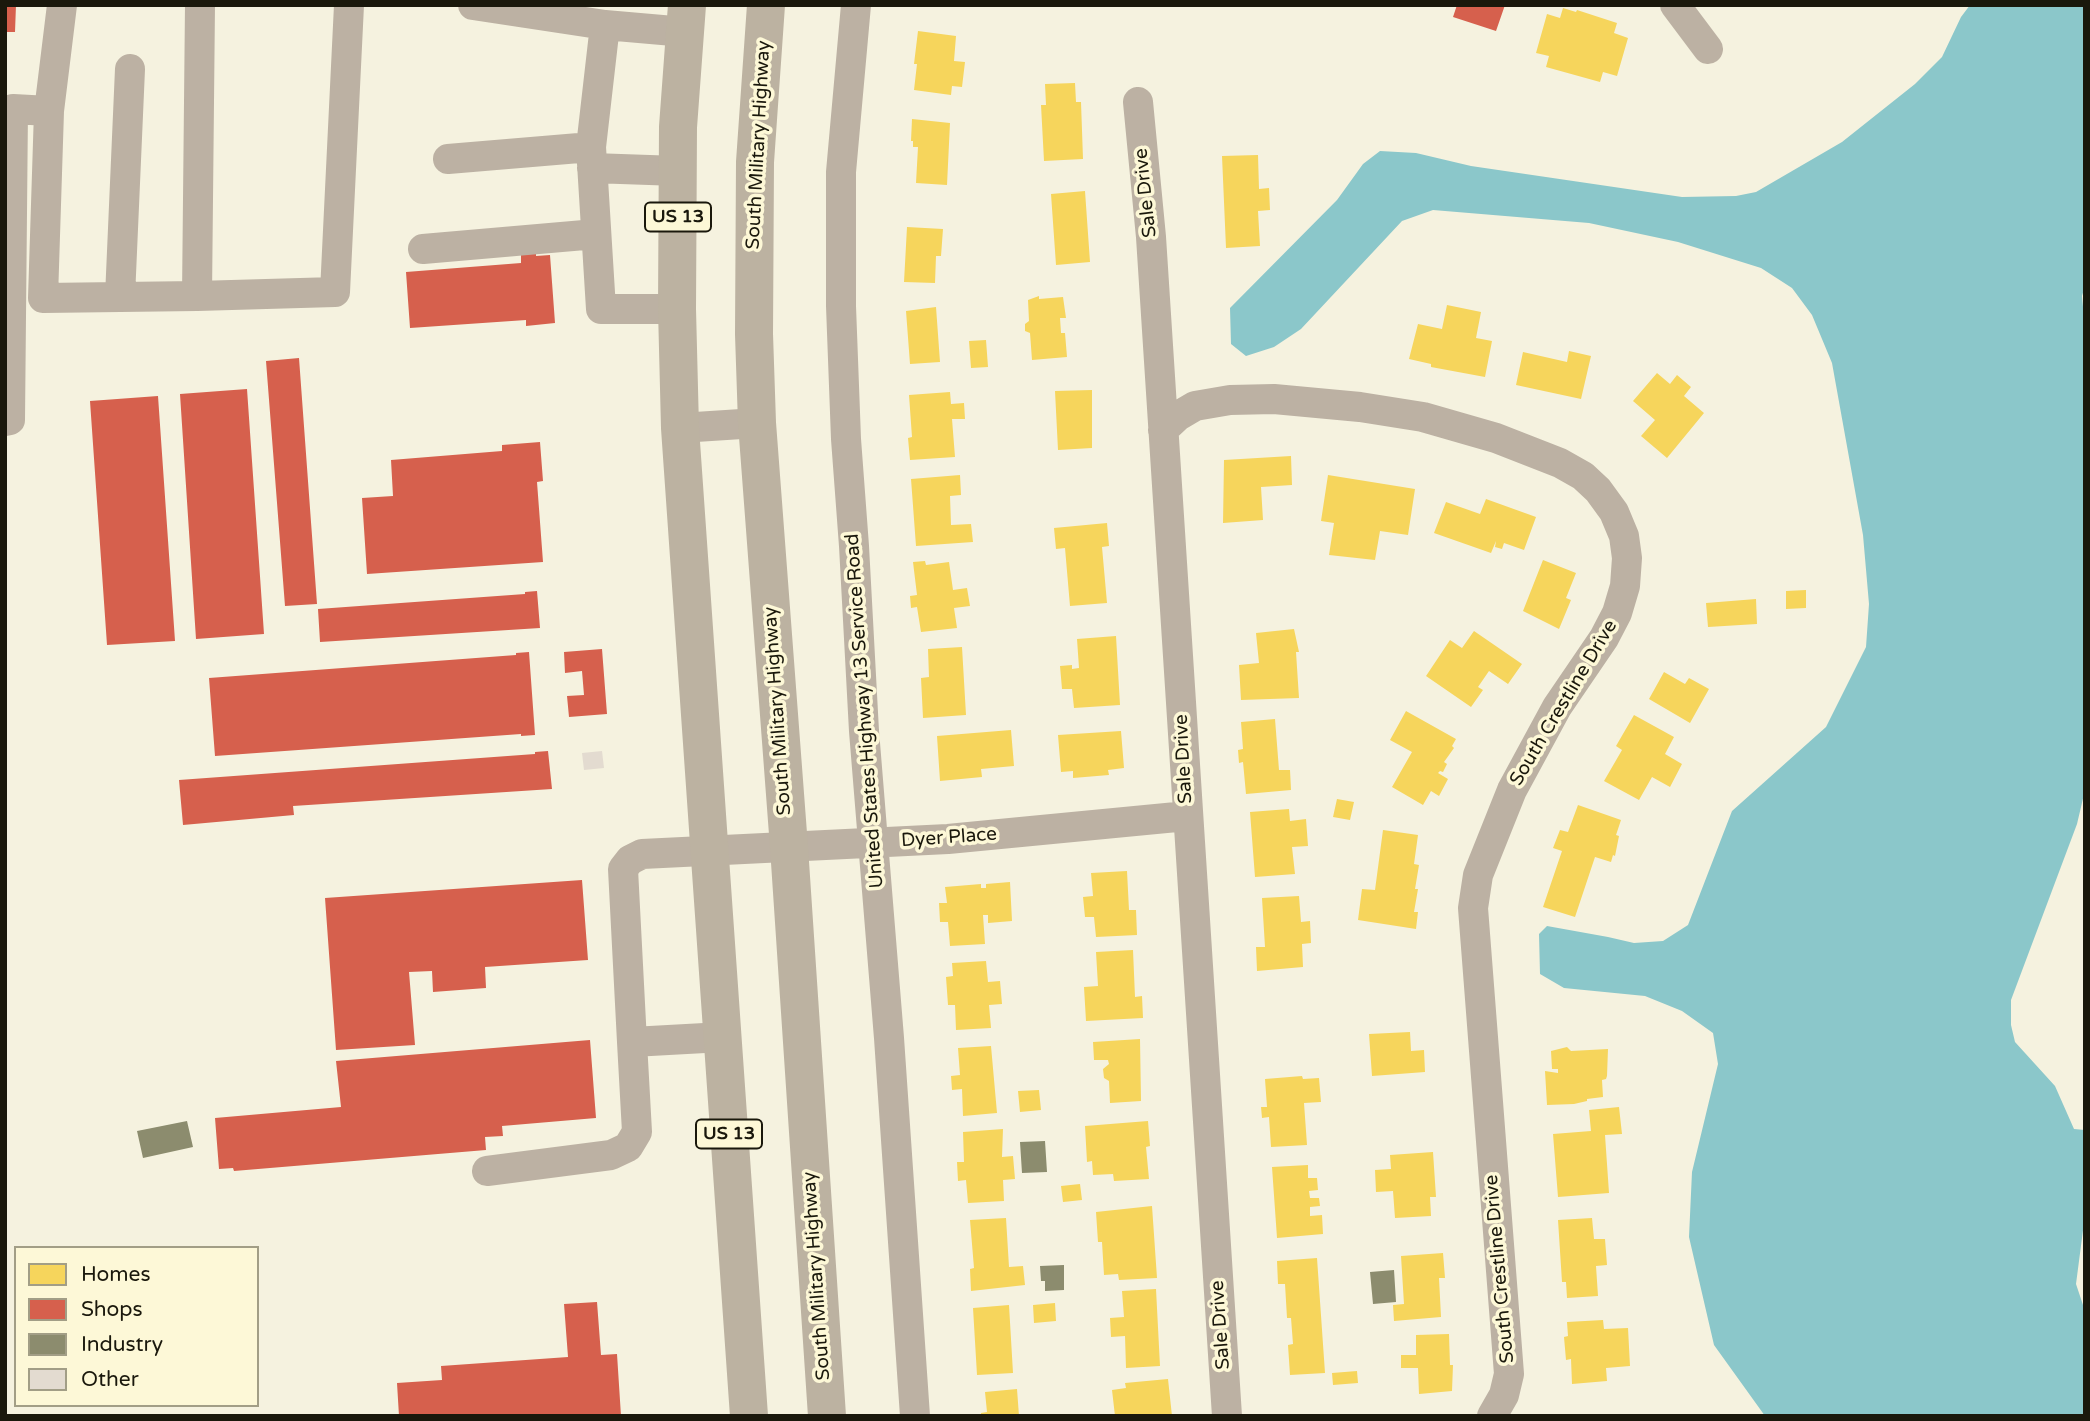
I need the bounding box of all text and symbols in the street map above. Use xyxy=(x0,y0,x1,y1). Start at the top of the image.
street label: South Military Highway xyxy=(742,40,776,250)
street label: Sale Drive xyxy=(1130,147,1162,239)
road number: US 13 xyxy=(645,202,711,232)
street label: United States Highway 13 Service Road xyxy=(841,533,889,889)
street label: South Military Highway xyxy=(759,606,797,816)
street label: South Crestline Drive xyxy=(1505,616,1623,790)
street label: Sale Drive xyxy=(1170,714,1198,804)
street label: Dyer Place xyxy=(900,823,998,853)
road number: US 13 xyxy=(696,1120,762,1148)
street label: South Military Highway xyxy=(798,1171,836,1381)
street label: South Crestline Drive xyxy=(1480,1174,1520,1364)
legend xyxy=(14,1246,259,1407)
text: Homes xyxy=(81,1262,151,1287)
street label: Sale Drive xyxy=(1207,1280,1235,1370)
text: Shops xyxy=(81,1297,143,1322)
text: Industry xyxy=(81,1332,163,1357)
text: Other xyxy=(81,1367,139,1392)

